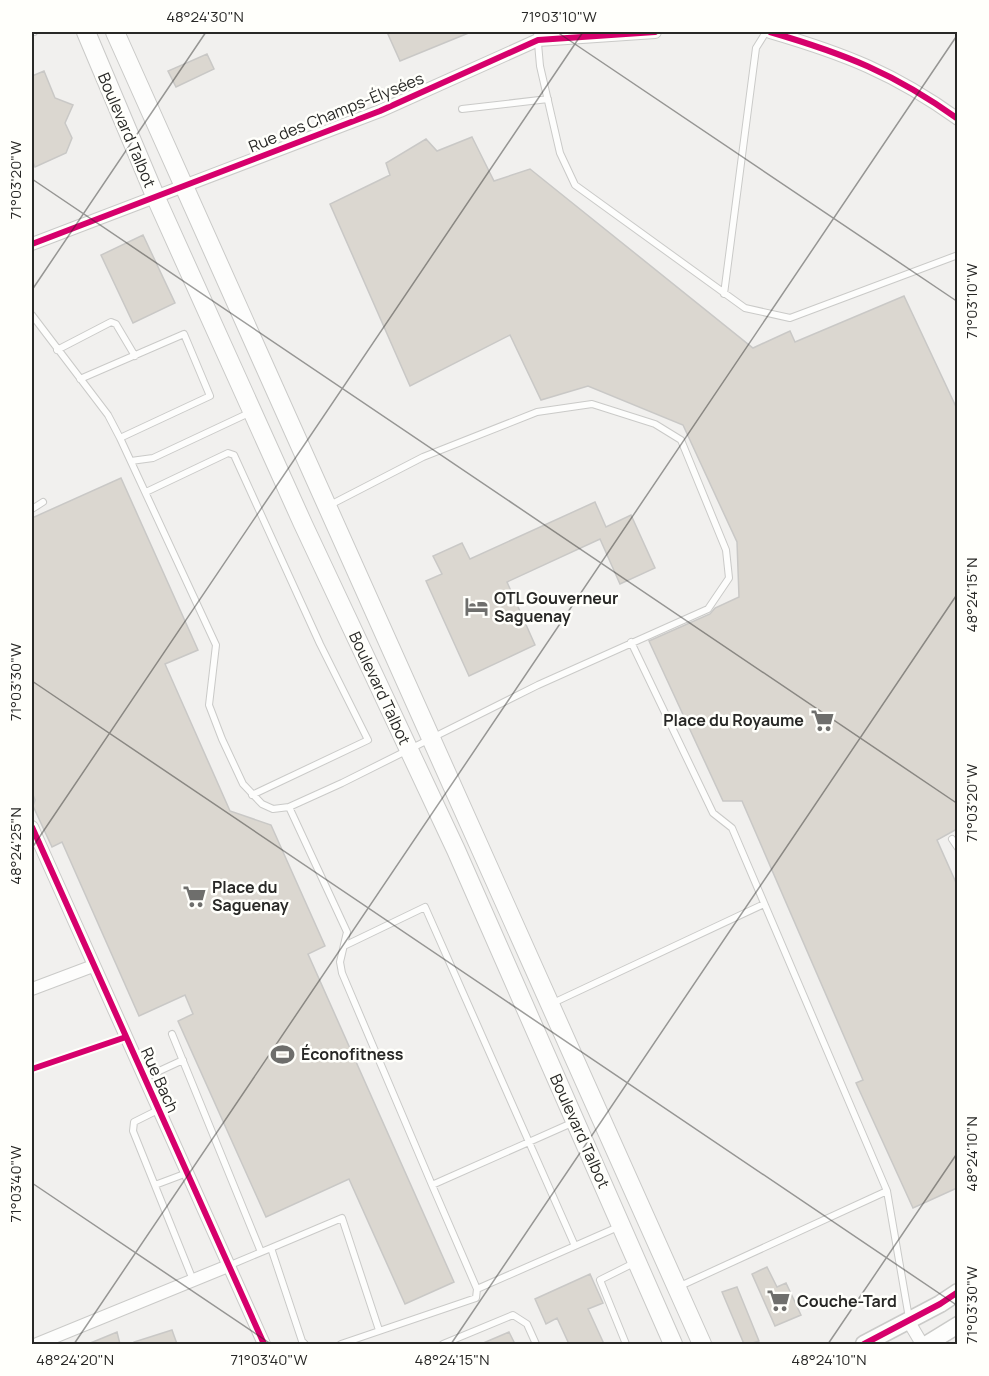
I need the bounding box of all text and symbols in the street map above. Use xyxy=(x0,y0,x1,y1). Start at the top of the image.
text: 48°24'30"N xyxy=(166,6,244,27)
text: 71°03'10"W xyxy=(521,6,597,27)
street label: Rue des Champs-Élysées xyxy=(245,67,427,157)
street label: Boulevard Talbot xyxy=(93,69,161,191)
text: 71°03'20"W xyxy=(5,141,26,219)
text: 71°03'10"W xyxy=(961,263,982,339)
text: 48°24'15"N xyxy=(961,558,982,632)
place label: OTL Gouverneur Saguenay xyxy=(494,587,618,627)
hotel icon: OTL Gouverneur Saguenay xyxy=(463,594,489,620)
street label: Boulevard Talbot xyxy=(344,628,416,748)
text: 71°03'30"W xyxy=(5,643,26,721)
supermarket icon: Place du Royaume xyxy=(809,707,835,733)
place label: Place du Royaume xyxy=(663,709,804,731)
text: 71°03'20"W xyxy=(961,764,982,842)
text: 48°24'25"N xyxy=(5,807,26,885)
place label: Place du Saguenay xyxy=(212,876,289,916)
supermarket icon: Place du Saguenay xyxy=(181,883,207,909)
sports icon: Éconofitness xyxy=(270,1041,296,1067)
place label: Éconofitness xyxy=(301,1043,404,1065)
street label: Rue Bach xyxy=(136,1044,184,1116)
street label: Boulevard Talbot xyxy=(545,1070,615,1192)
text: 48°24'10"N xyxy=(961,1116,982,1192)
text: 71°03'40"W xyxy=(5,1146,26,1222)
text: 71°03'30"W xyxy=(961,1266,982,1344)
supermarket icon: Couche-Tard xyxy=(766,1288,792,1314)
place label: Couche-Tard xyxy=(797,1290,897,1312)
text: 48°24'20"N xyxy=(36,1349,114,1370)
text: 71°03'40"W xyxy=(231,1349,307,1370)
text: 48°24'15"N xyxy=(415,1349,489,1370)
text: 48°24'10"N xyxy=(791,1349,867,1370)

